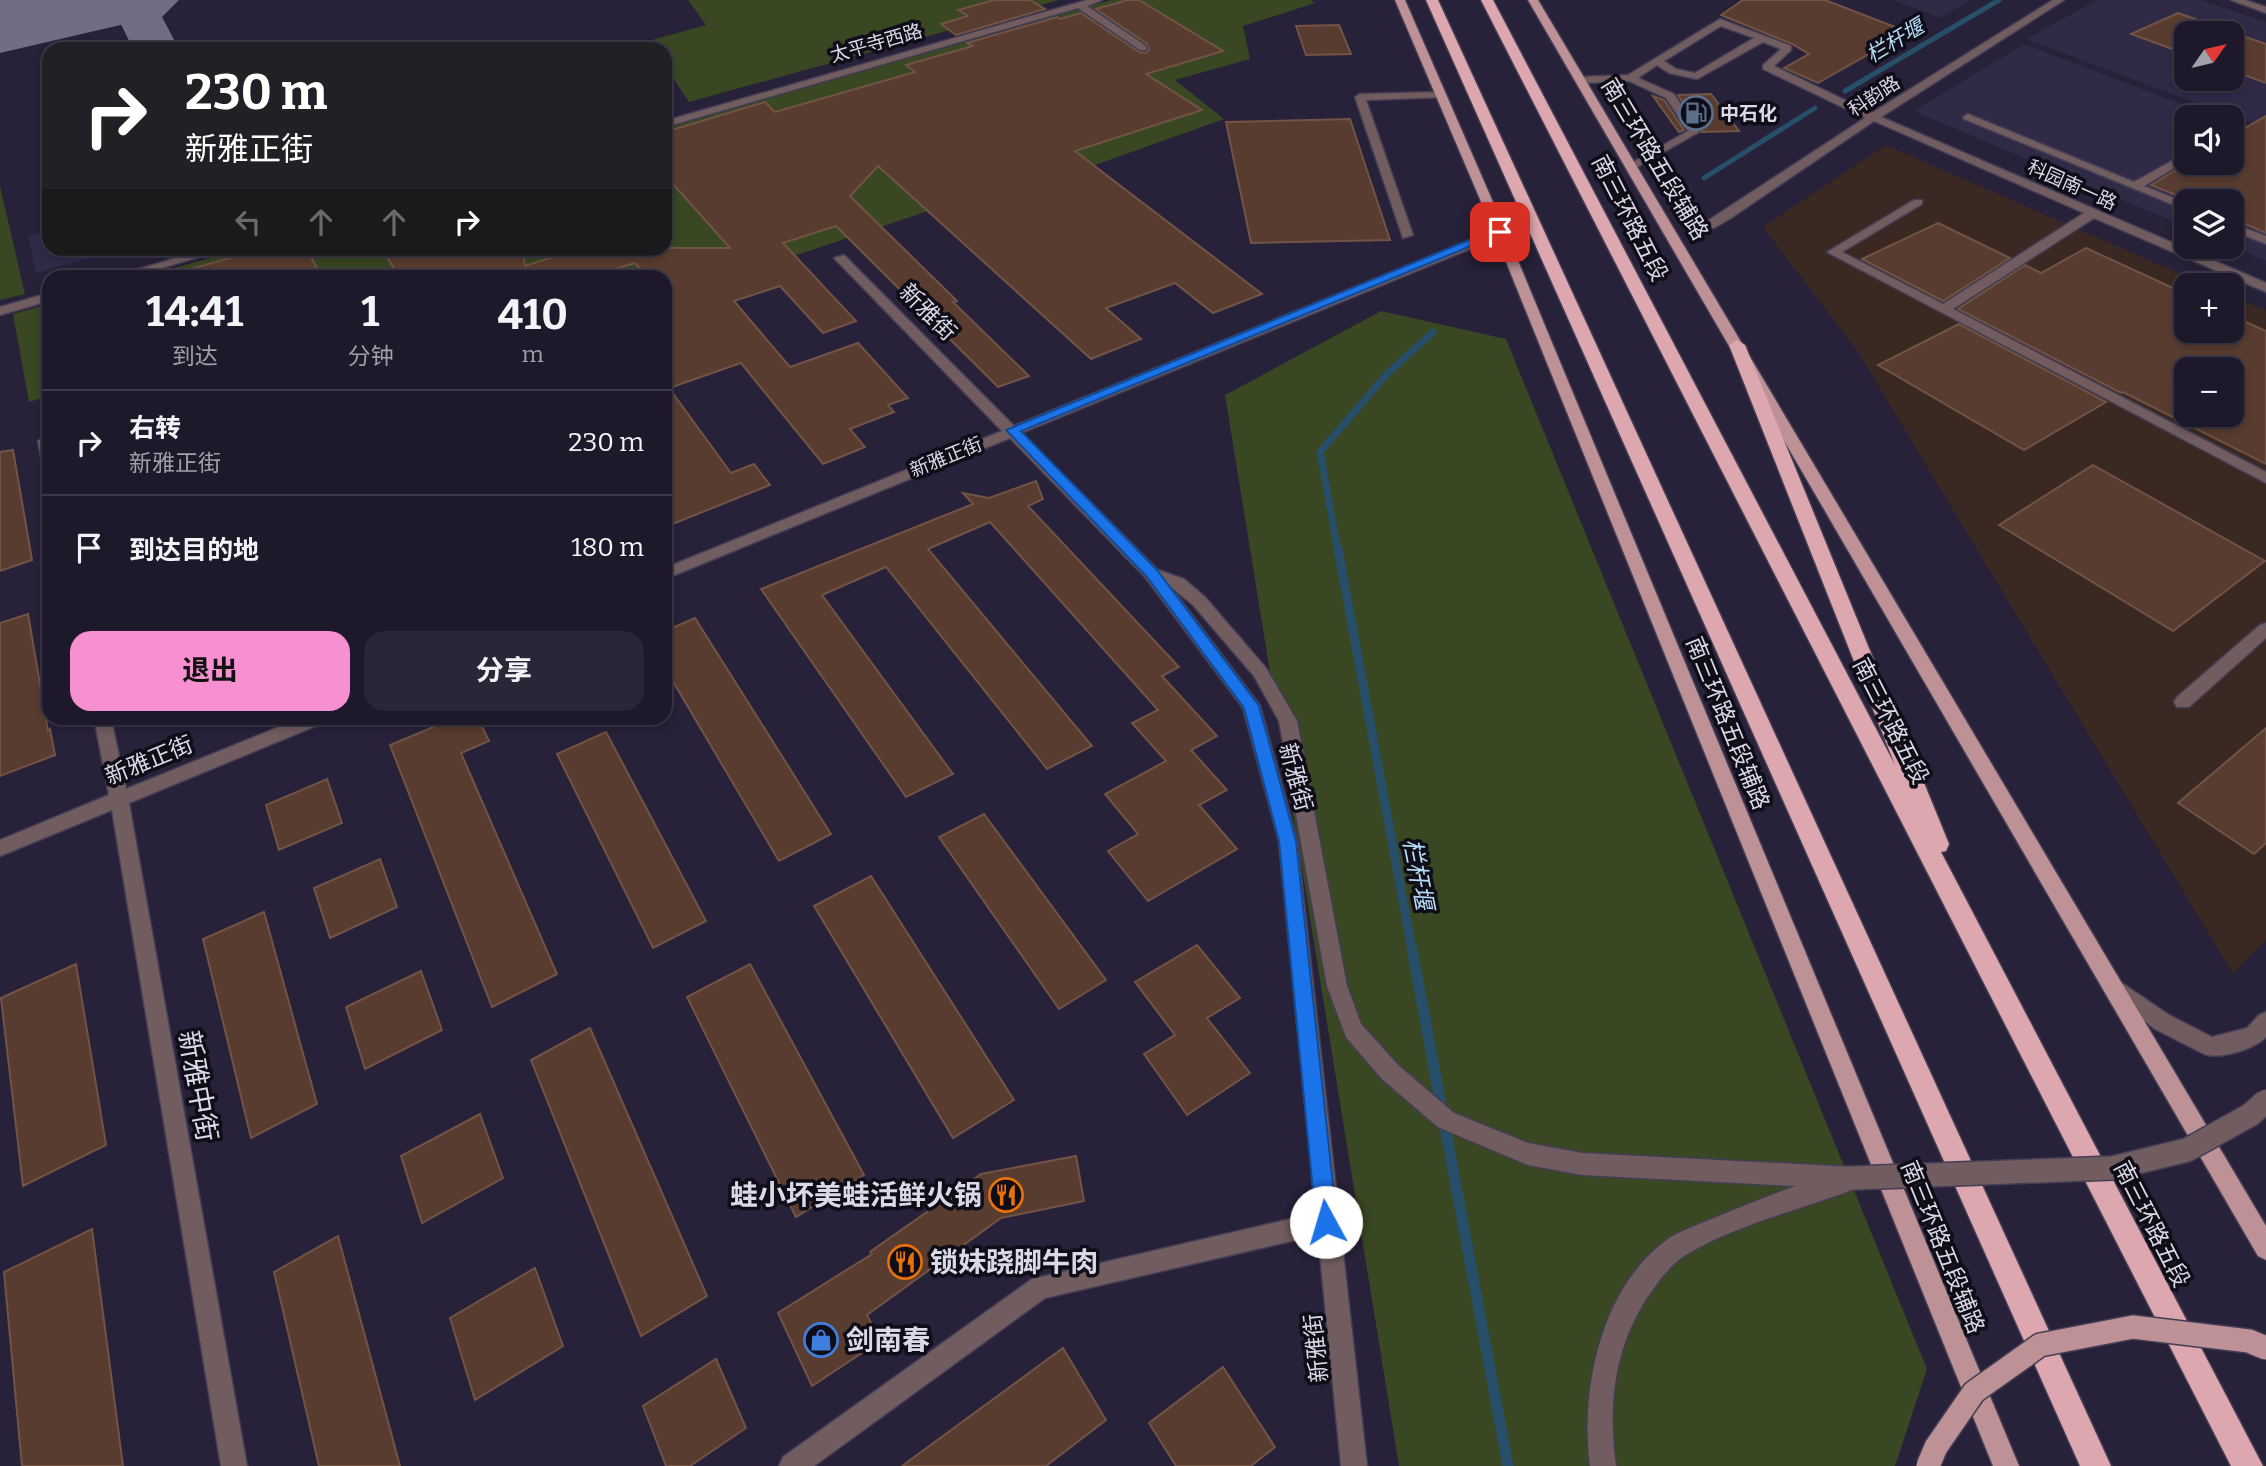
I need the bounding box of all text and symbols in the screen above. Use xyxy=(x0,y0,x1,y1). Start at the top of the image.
water label: 栏杆堰 xyxy=(1861,12,1931,68)
street label: 太平寺西路 xyxy=(827,19,925,67)
north arrow xyxy=(2174,21,2244,91)
map controls xyxy=(2174,21,2244,427)
text: 230 m xyxy=(185,63,328,122)
icon: right xyxy=(70,70,161,161)
street label: 科韵路 xyxy=(1844,71,1904,121)
street label: 南三环路五段辅路 xyxy=(1596,73,1714,245)
fuel station icon: 中石化 xyxy=(1677,94,1715,132)
place label: 中石化 xyxy=(1720,102,1777,125)
button: sound xyxy=(2174,105,2244,175)
text: 新雅正街 xyxy=(185,130,313,168)
street label: 南三环路五段 xyxy=(1586,150,1674,286)
street label: 科园南一路 xyxy=(2024,155,2120,215)
button: layers xyxy=(2174,189,2244,259)
pin xyxy=(1470,202,1530,262)
icon: left xyxy=(229,203,267,241)
icon: ahead xyxy=(302,203,340,241)
icon: ahead xyxy=(375,203,413,241)
icon: right xyxy=(448,203,486,241)
icon: arrive xyxy=(1481,213,1519,251)
button: + xyxy=(2174,273,2244,343)
street label: 新雅街 xyxy=(894,278,962,346)
text: 14:41 xyxy=(146,287,243,337)
text: 1 xyxy=(361,287,379,337)
text: 410 xyxy=(497,290,568,340)
text: m xyxy=(522,340,544,368)
text: 到达 xyxy=(172,342,218,370)
text: 分钟 xyxy=(347,342,393,370)
button: − xyxy=(2174,357,2244,427)
text: 右转 xyxy=(129,413,181,444)
icon: right xyxy=(70,424,108,462)
text: 230 m xyxy=(568,427,644,458)
street label: 新雅正街 xyxy=(906,432,986,482)
text: 新雅正街 xyxy=(129,449,221,477)
icon: arrive xyxy=(70,529,108,567)
text: 180 m xyxy=(571,532,644,563)
text: 到达目的地 xyxy=(129,535,259,566)
button: 退出 xyxy=(70,631,350,711)
button: 分享 xyxy=(364,631,644,711)
street label: 南三环路五段辅路 xyxy=(1681,632,1775,814)
street label: 南三环路五段 xyxy=(1847,653,1935,789)
street label: 新雅正街 xyxy=(101,730,197,790)
street label: 新雅街 xyxy=(1274,740,1318,814)
water label: 栏杆堰 xyxy=(1397,836,1439,916)
street label: 新雅中街 xyxy=(172,1028,224,1144)
street label: 南三环路五段辅路 xyxy=(1896,1156,1990,1338)
street label: 南三环路五段 xyxy=(2108,1156,2196,1292)
restaurant icon: 蛙小坏美蛙活鲜火锅 xyxy=(987,1176,1025,1214)
place label: 蛙小坏美蛙活鲜火锅 xyxy=(730,1179,982,1212)
position arrow xyxy=(1289,1185,1363,1259)
restaurant icon: 锁妹跷脚牛肉 xyxy=(886,1243,924,1281)
place label: 锁妹跷脚牛肉 xyxy=(930,1246,1098,1279)
street label: 新雅街 xyxy=(1298,1312,1334,1384)
shop icon: 剑南春 xyxy=(802,1321,840,1359)
place label: 剑南春 xyxy=(846,1324,930,1357)

